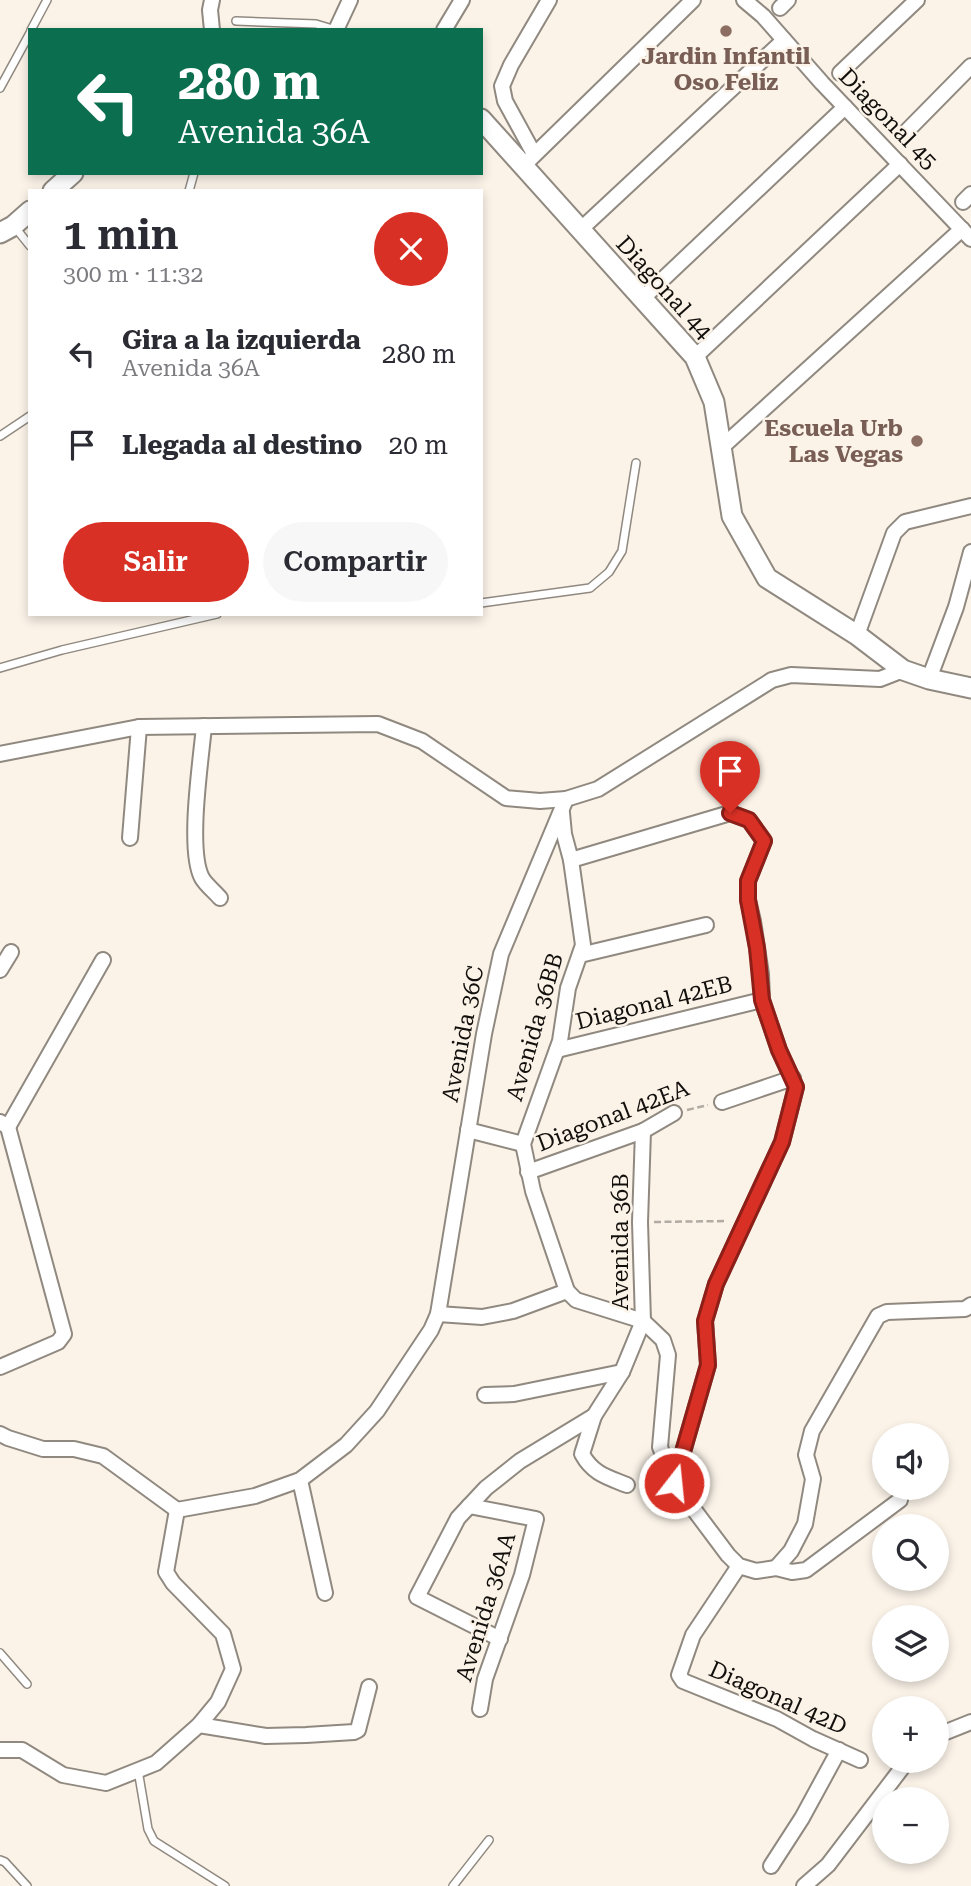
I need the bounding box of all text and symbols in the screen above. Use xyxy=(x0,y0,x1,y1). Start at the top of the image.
marker: Jardin Infantil Oso Feliz xyxy=(718,23,734,39)
place label: Jardin Infantil Oso Feliz xyxy=(642,43,811,96)
text: 280 m xyxy=(178,54,320,111)
icon: left xyxy=(63,56,154,147)
street label: Diagonal 45 xyxy=(833,63,943,175)
text: Avenida 36A xyxy=(178,113,370,151)
text: 1 min xyxy=(63,210,179,259)
button: close xyxy=(374,212,448,286)
street label: Diagonal 44 xyxy=(610,231,718,345)
text: 300 m · 11:32 xyxy=(63,261,203,288)
text: Gira a la izquierda xyxy=(122,325,361,355)
icon: left xyxy=(63,335,101,373)
text: 280 m xyxy=(382,339,456,369)
text: Avenida 36A xyxy=(122,355,260,382)
place label: Escuela Urb Las Vegas xyxy=(764,415,903,468)
icon: arrive xyxy=(63,426,101,464)
text: Llegada al destino xyxy=(122,430,362,460)
text: 20 m xyxy=(389,430,448,460)
marker: Escuela Urb Las Vegas xyxy=(909,433,925,449)
button: Salir xyxy=(63,522,249,602)
button: Compartir xyxy=(263,522,448,602)
pin xyxy=(700,741,760,813)
icon: arrive xyxy=(711,752,749,790)
street label: Avenida 36BB xyxy=(501,950,569,1104)
street label: Avenida 36C xyxy=(437,964,489,1104)
street label: Diagonal 42EB xyxy=(573,971,735,1035)
street label: Diagonal 42EA xyxy=(533,1075,693,1157)
street label: Avenida 36B xyxy=(607,1173,634,1311)
map controls xyxy=(872,1423,949,1864)
button: sound xyxy=(872,1423,949,1500)
position arrow xyxy=(637,1446,711,1520)
button: search xyxy=(872,1514,949,1591)
street label: Avenida 36AA xyxy=(450,1529,522,1685)
button: layers xyxy=(872,1605,949,1682)
street label: Diagonal 42D xyxy=(705,1656,851,1740)
button: + xyxy=(872,1696,949,1773)
button: − xyxy=(872,1787,949,1864)

